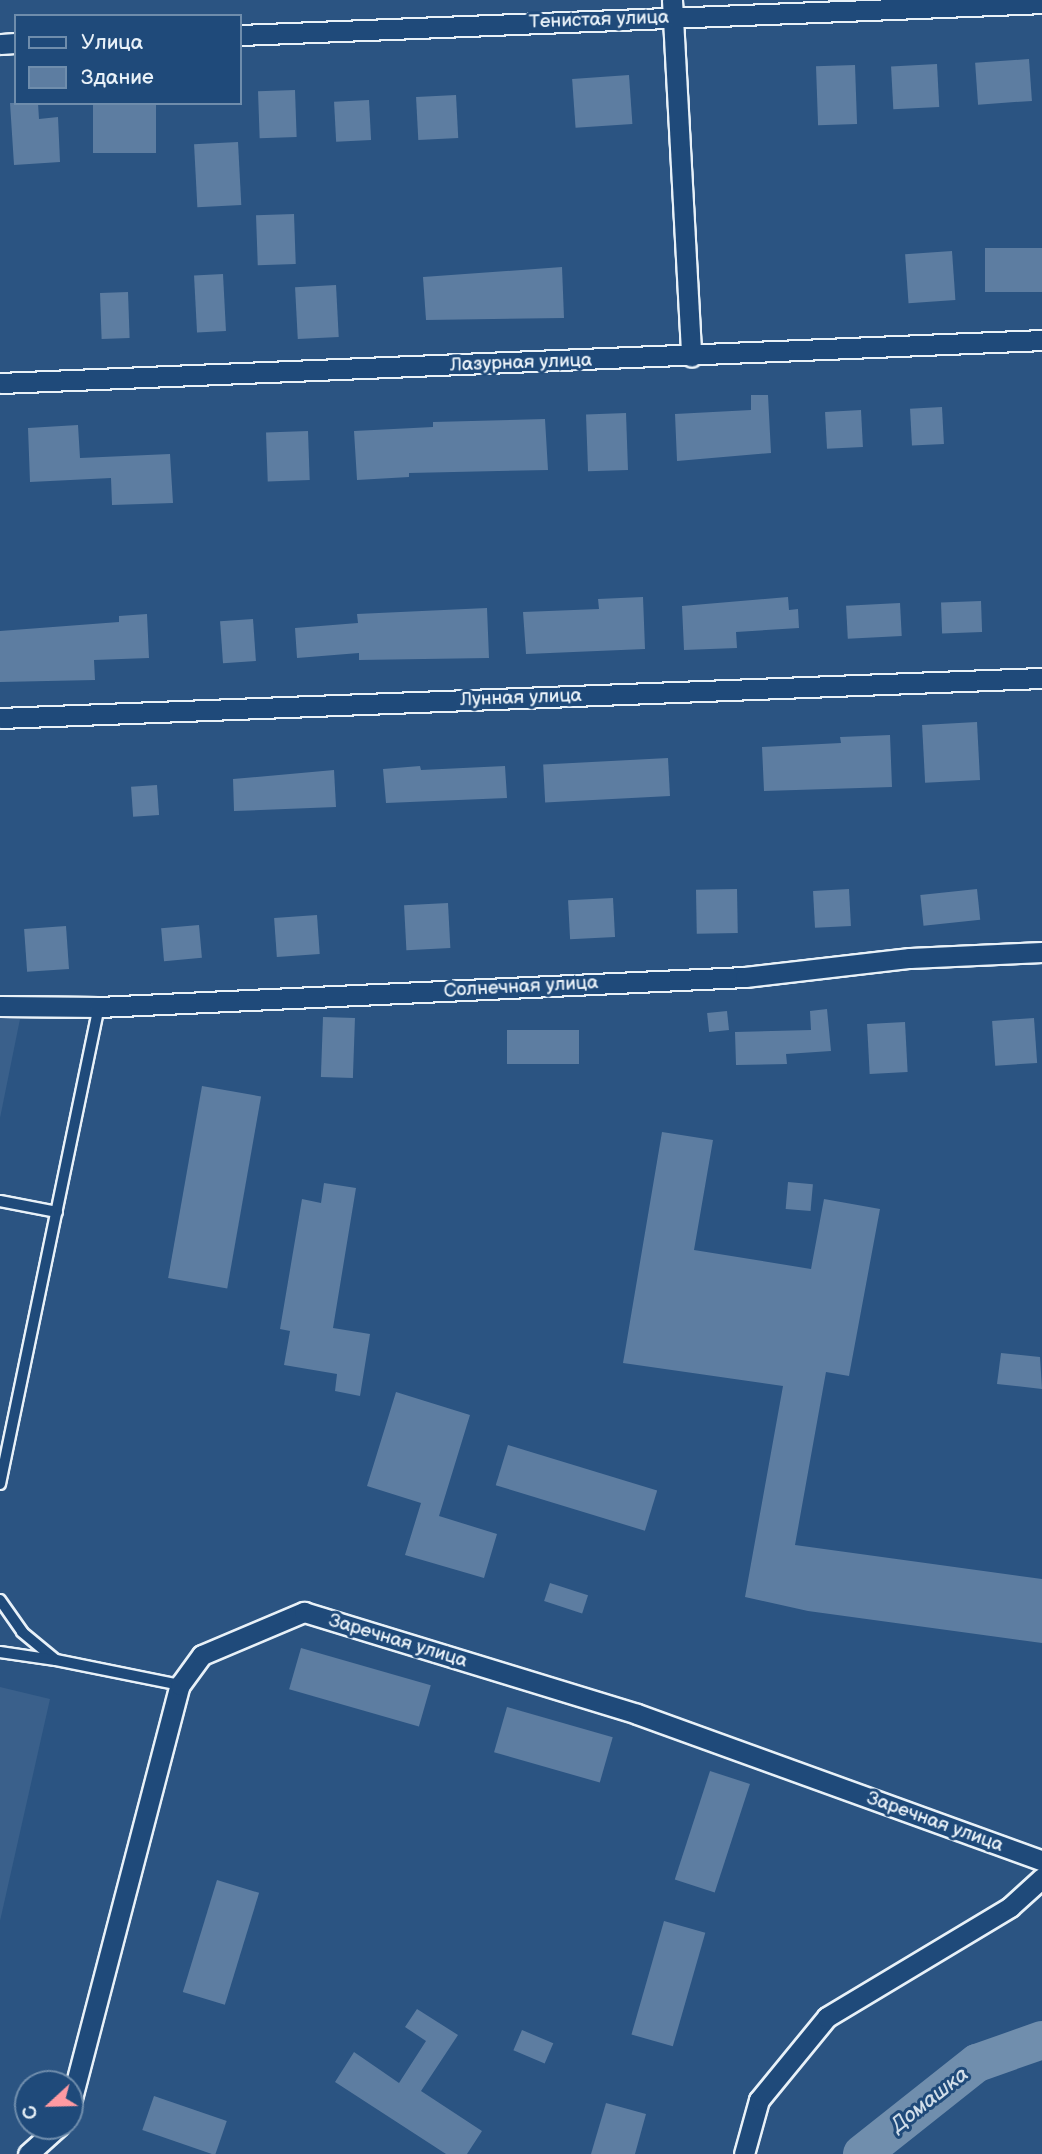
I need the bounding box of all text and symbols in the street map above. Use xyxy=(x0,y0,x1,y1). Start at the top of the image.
street label: Тенистая улица xyxy=(529,6,669,34)
legend xyxy=(14,14,242,105)
text: Улица xyxy=(81,30,143,55)
text: Здание xyxy=(81,65,154,90)
street label: Лазурная улица xyxy=(450,349,592,377)
street label: Лунная улица xyxy=(460,684,582,712)
street label: Солнечная улица xyxy=(443,972,599,1002)
street label: Заречная улица xyxy=(326,1609,470,1673)
street label: Заречная улица xyxy=(864,1787,1006,1857)
water label: Домашка xyxy=(886,2062,974,2138)
north arrow xyxy=(14,2070,84,2140)
text: С xyxy=(18,2102,44,2123)

